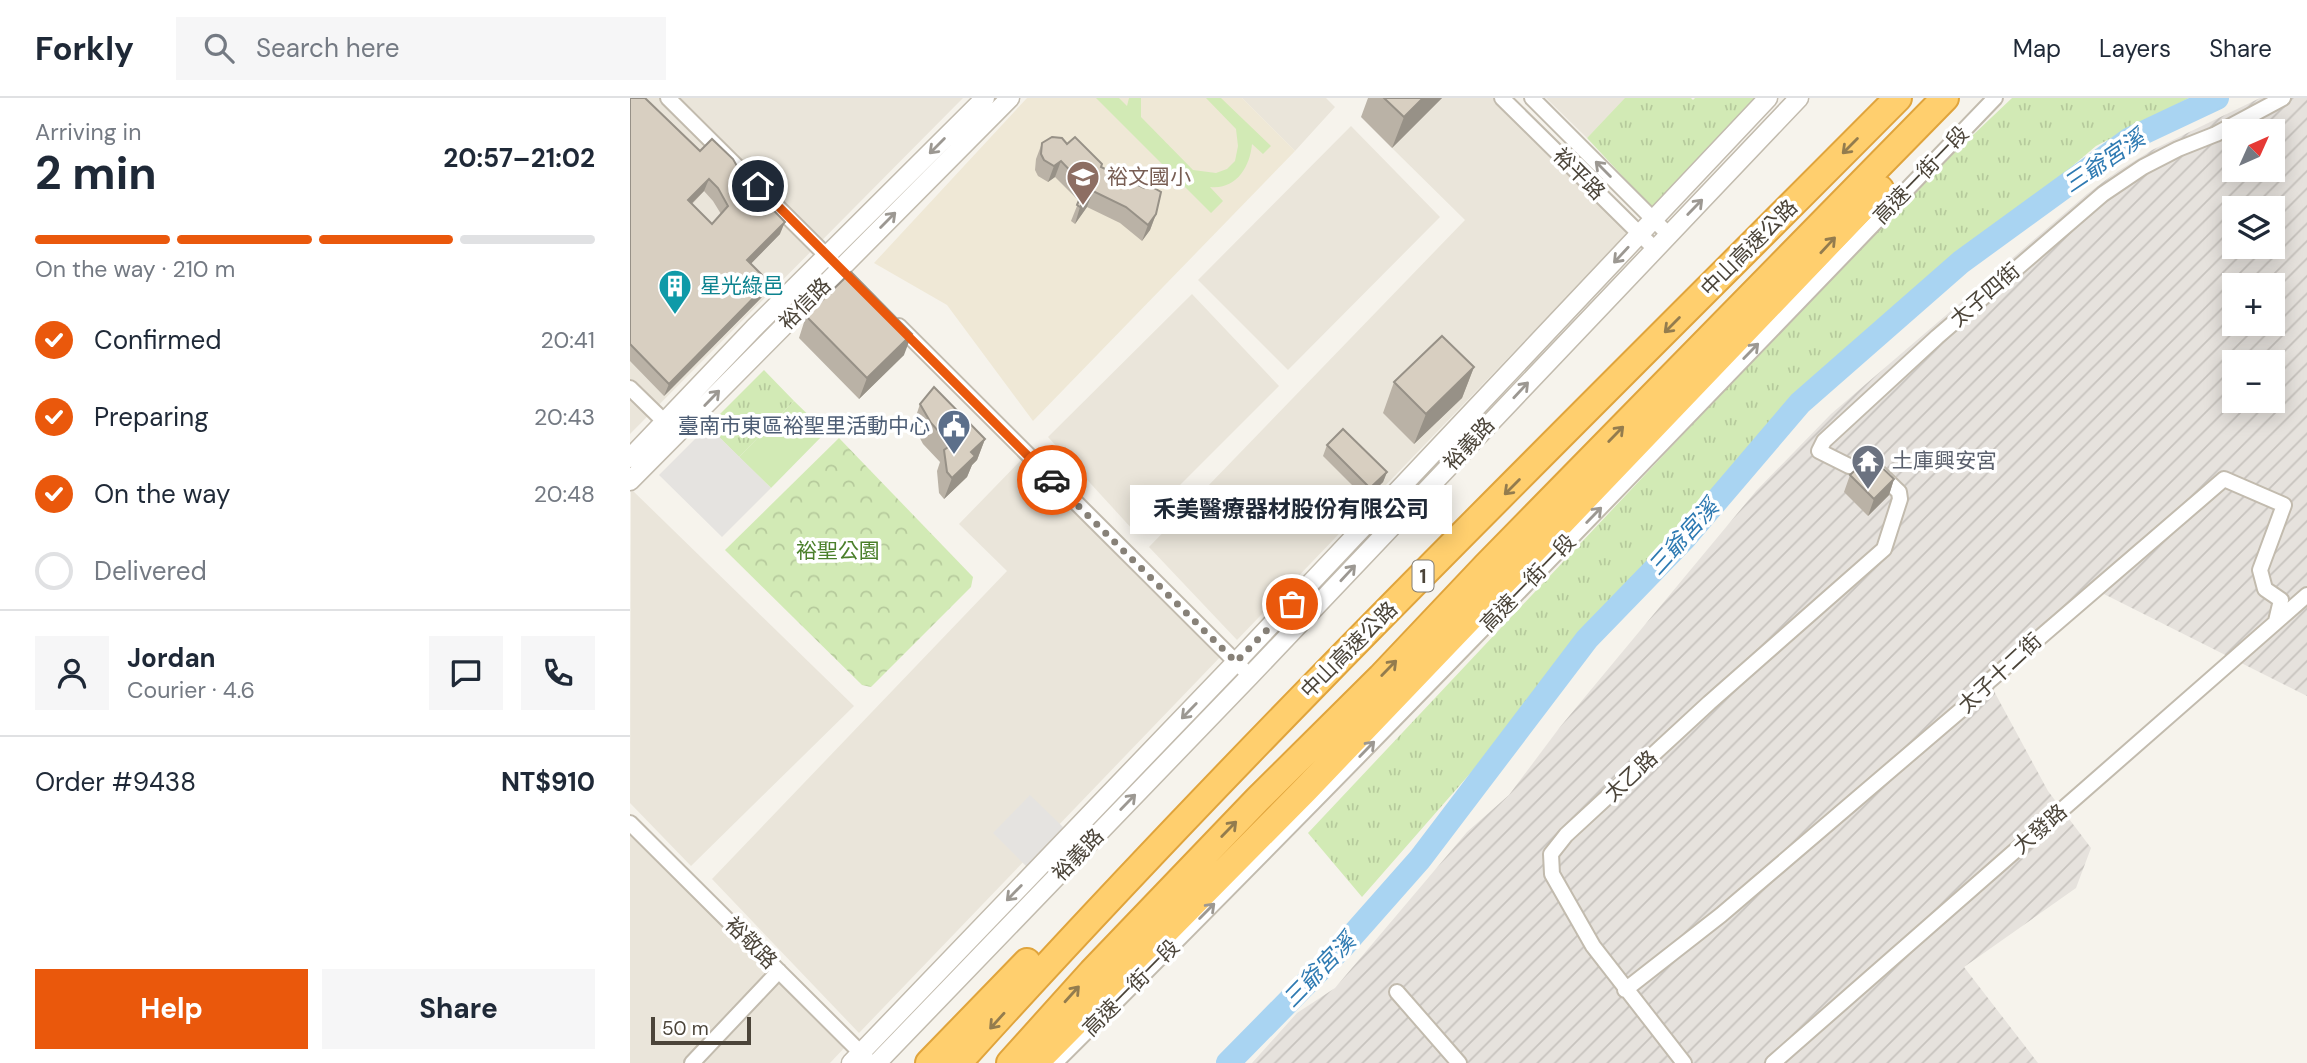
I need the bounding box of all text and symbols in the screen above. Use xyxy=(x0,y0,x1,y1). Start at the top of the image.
search box xyxy=(176,17,666,80)
text: Forkly xyxy=(35,27,134,70)
icon: search xyxy=(200,29,238,67)
text: Search here xyxy=(256,31,399,65)
text: Map xyxy=(2013,33,2061,64)
text: Layers xyxy=(2099,33,2171,64)
text: Share xyxy=(2209,33,2272,64)
text: Arriving in xyxy=(35,117,141,147)
north arrow xyxy=(2222,119,2286,182)
map controls xyxy=(2222,119,2285,413)
street label: 高速一街一段 xyxy=(1867,120,1975,230)
water label: 三爺宮溪 xyxy=(2057,121,2153,199)
one-way arrow xyxy=(928,138,945,155)
one-way arrow xyxy=(1841,138,1858,155)
text: 20:57–21:02 xyxy=(443,141,595,175)
street label: 裕平路 xyxy=(1547,142,1611,206)
text: 2 min xyxy=(35,143,157,203)
pin xyxy=(728,156,788,216)
school or university icon: 裕文國小 xyxy=(1064,158,1102,207)
one-way arrow xyxy=(1595,161,1612,178)
place label: 裕文國小 xyxy=(1107,163,1191,191)
icon: home xyxy=(739,167,777,205)
street label: 中山高速公路 xyxy=(1695,194,1803,302)
button: layers xyxy=(2222,196,2285,259)
one-way arrow xyxy=(1686,199,1703,216)
one-way arrow xyxy=(880,212,897,229)
one-way arrow xyxy=(1820,236,1836,254)
one-way arrow xyxy=(1612,246,1629,263)
text: On the way · 210 m xyxy=(35,254,235,284)
street label: 太子四街 xyxy=(1944,257,2026,333)
building icon: 星光綠邑 xyxy=(656,267,694,316)
place label: 星光綠邑 xyxy=(700,272,784,300)
street label: 裕信路 xyxy=(773,272,837,336)
button: + xyxy=(2222,273,2285,336)
one-way arrow xyxy=(1664,317,1681,334)
icon: check xyxy=(35,321,73,359)
text: Confirmed xyxy=(94,323,221,357)
text: 20:41 xyxy=(540,325,595,355)
one-way arrow xyxy=(1743,343,1760,360)
button: − xyxy=(2222,350,2285,413)
one-way arrow xyxy=(1513,382,1530,399)
one-way arrow xyxy=(704,389,721,406)
icon: check xyxy=(35,398,73,436)
text: Preparing xyxy=(94,400,209,434)
text: 20:43 xyxy=(534,402,595,432)
public building icon: 臺南市東區裕聖里活動中心 xyxy=(935,407,973,456)
street label: 裕義路 xyxy=(1437,411,1501,477)
place label: 臺南市東區裕聖里活動中心 xyxy=(678,412,930,440)
one-way arrow xyxy=(1607,425,1624,442)
temple icon: 土庫興安宮 xyxy=(1849,442,1887,491)
courier xyxy=(1017,445,1087,515)
place label: 土庫興安宮 xyxy=(1892,447,1997,475)
icon: car xyxy=(1033,461,1071,499)
icon: check xyxy=(35,475,73,513)
text: On the way xyxy=(94,477,230,511)
one-way arrow xyxy=(1503,478,1520,495)
text: 20:48 xyxy=(534,479,595,509)
callout: 禾美醫療器材股份有限公司 xyxy=(1131,485,1453,534)
water label: 三爺宮溪 xyxy=(1641,491,1727,581)
text: 禾美醫療器材股份有限公司 xyxy=(1153,494,1429,524)
one-way arrow xyxy=(1585,507,1602,524)
street label: 高速一街一段 xyxy=(1474,528,1582,638)
park label: 裕聖公園 xyxy=(796,537,880,565)
text: Delivered xyxy=(94,554,207,588)
road number: 1 xyxy=(1412,561,1434,592)
one-way arrow xyxy=(1339,565,1356,582)
pin xyxy=(1262,574,1322,634)
icon: bag xyxy=(1273,585,1311,623)
street label: 中山高速公路 xyxy=(1295,596,1403,704)
street label: 太子十二街 xyxy=(1952,627,2048,719)
button: person xyxy=(35,636,109,710)
button: chat xyxy=(429,636,503,710)
button: phone xyxy=(521,636,595,710)
text: Jordan xyxy=(127,641,216,675)
one-way arrow xyxy=(1381,660,1398,677)
text: Courier · 4.6 xyxy=(127,675,255,705)
one-way arrow xyxy=(1180,703,1197,720)
one-way arrow xyxy=(1358,740,1375,757)
street label: 太乙路 xyxy=(1598,744,1664,808)
text: Order #9438 xyxy=(35,765,196,799)
text: NT$910 xyxy=(501,765,595,799)
one-way arrow xyxy=(1120,794,1137,811)
street label: 大發路 xyxy=(2007,798,2073,860)
one-way arrow xyxy=(1220,821,1237,838)
street label: 裕義路 xyxy=(1046,823,1110,887)
one-way arrow xyxy=(1006,884,1023,901)
one-way arrow xyxy=(1199,903,1216,920)
street label: 裕敬路 xyxy=(719,911,783,975)
water label: 三爺宮溪 xyxy=(1276,924,1364,1014)
street label: 高速一街一段 xyxy=(1077,934,1185,1042)
button: Help xyxy=(35,969,308,1049)
button: Share xyxy=(322,969,595,1049)
one-way arrow xyxy=(1064,985,1080,1003)
one-way arrow xyxy=(989,1011,1005,1029)
scale bar xyxy=(651,1014,751,1046)
text: 50 m xyxy=(662,1016,709,1041)

